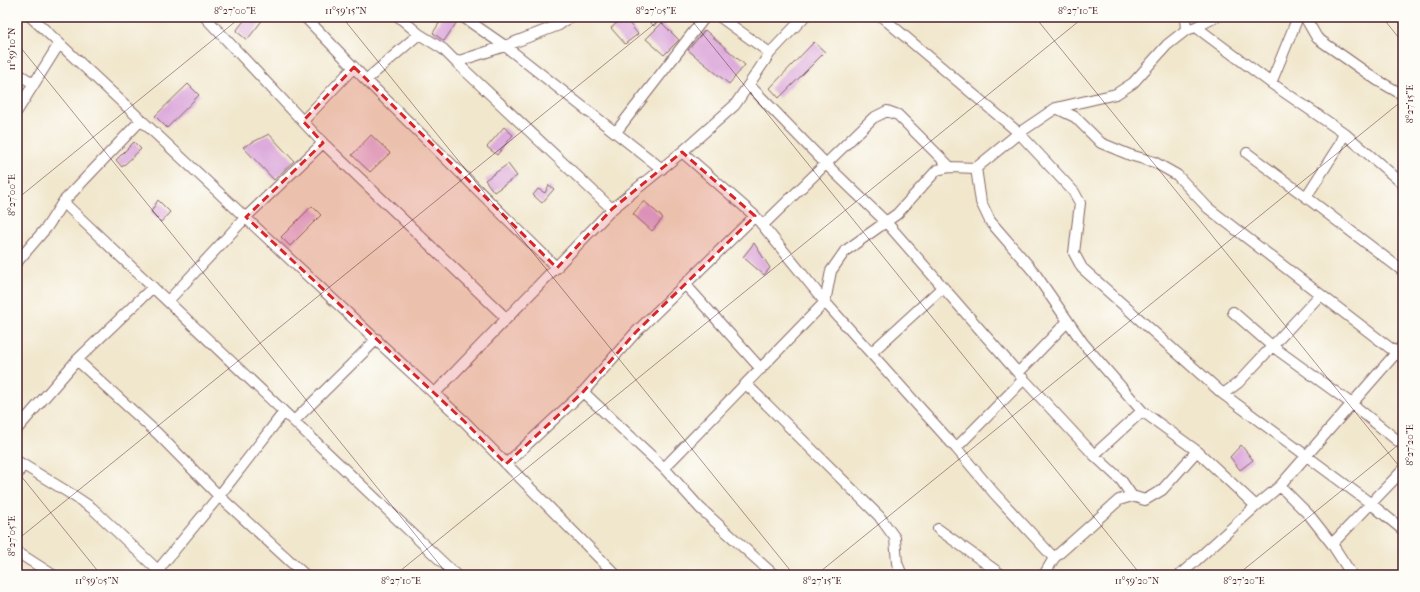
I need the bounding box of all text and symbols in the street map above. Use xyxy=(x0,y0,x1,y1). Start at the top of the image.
text: 8°27'00"E xyxy=(214,5,256,17)
text: 11°59'15"N xyxy=(325,5,367,17)
text: 8°27'05"E xyxy=(636,5,676,17)
text: 8°27'10"E xyxy=(1058,5,1098,17)
text: 11°59'10"N xyxy=(6,27,18,71)
text: 8°27'15"E xyxy=(1404,85,1416,123)
text: 8°27'00"E xyxy=(6,174,18,216)
text: 8°27'20"E xyxy=(1404,424,1416,466)
text: 8°27'05"E xyxy=(6,516,18,556)
text: 11°59'05"N xyxy=(75,575,119,587)
text: 8°27'10"E xyxy=(381,575,421,587)
text: 8°27'15"E xyxy=(803,575,841,587)
text: 11°59'20"N xyxy=(1115,575,1160,587)
text: 8°27'20"E xyxy=(1223,575,1265,587)

